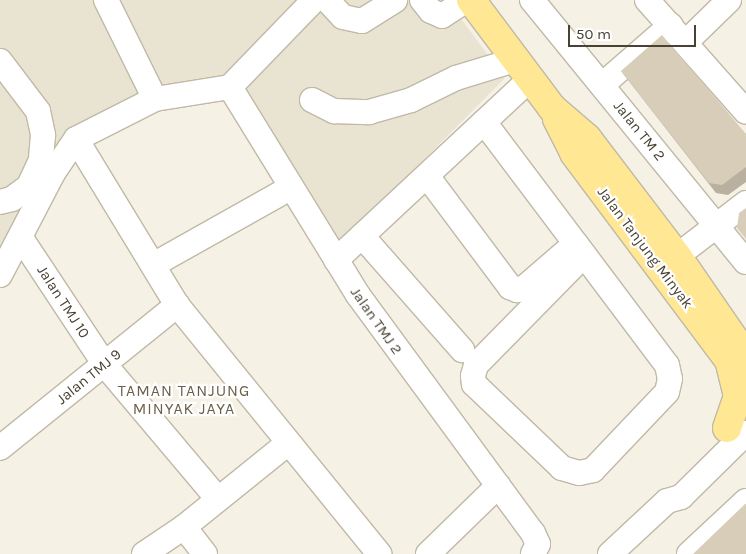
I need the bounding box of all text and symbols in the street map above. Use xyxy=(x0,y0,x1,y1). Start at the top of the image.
scale bar xyxy=(571,15,698,47)
text: 50 m xyxy=(576,25,611,43)
street label: Jalan TM 2 xyxy=(609,97,669,165)
street label: Jalan Tanjung Minyak xyxy=(593,184,697,312)
street label: Jalan TMJ 10 xyxy=(33,262,93,342)
street label: Jalan TMJ 2 xyxy=(346,284,406,358)
street label: Jalan TMJ 9 xyxy=(53,345,125,409)
district label: TAMAN TANJUNG MINYAK JAYA xyxy=(116,381,252,419)

